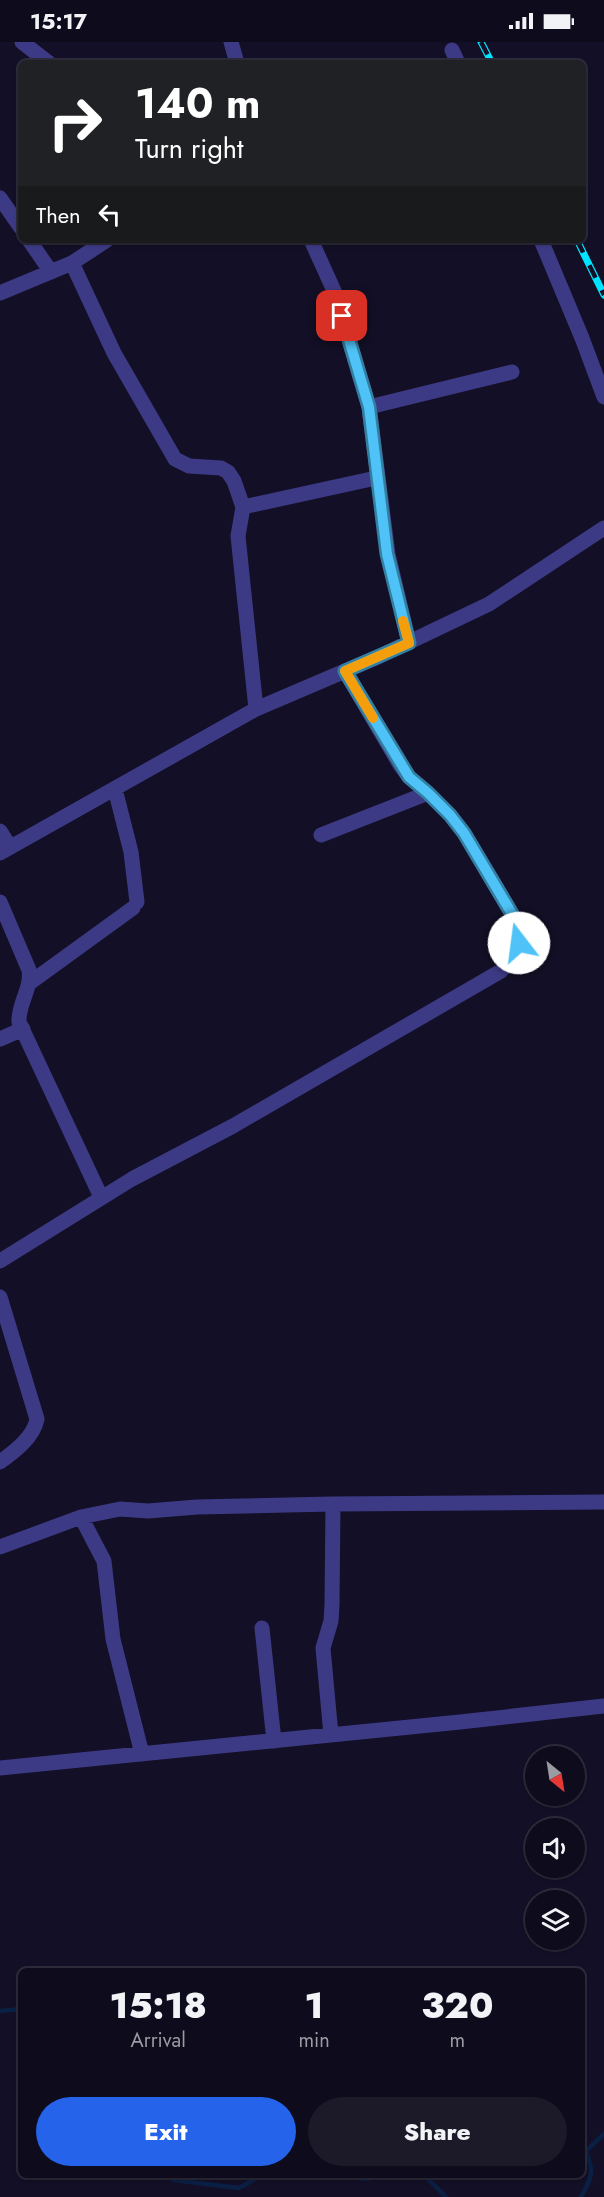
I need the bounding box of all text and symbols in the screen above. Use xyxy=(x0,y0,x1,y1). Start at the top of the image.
text: 15:17 xyxy=(30,5,87,37)
text: 140 m xyxy=(135,73,261,134)
icon: right xyxy=(36,84,114,162)
text: Turn right xyxy=(135,129,243,168)
icon: left xyxy=(93,198,126,231)
text: Then xyxy=(36,199,81,231)
pin xyxy=(316,290,367,341)
icon: arrive xyxy=(325,299,358,332)
position arrow xyxy=(487,911,551,975)
north arrow xyxy=(525,1746,585,1806)
map controls xyxy=(525,1746,585,1950)
button: sound xyxy=(525,1818,585,1878)
button: layers xyxy=(525,1890,585,1950)
text: 15:18 xyxy=(110,1979,207,2031)
text: 1 xyxy=(305,1979,324,2031)
text: 320 xyxy=(421,1979,493,2031)
text: Arrival xyxy=(131,2026,186,2055)
text: min xyxy=(298,2026,330,2055)
text: m xyxy=(450,2026,465,2055)
button: Exit xyxy=(36,2097,296,2166)
button: Share xyxy=(308,2097,567,2166)

